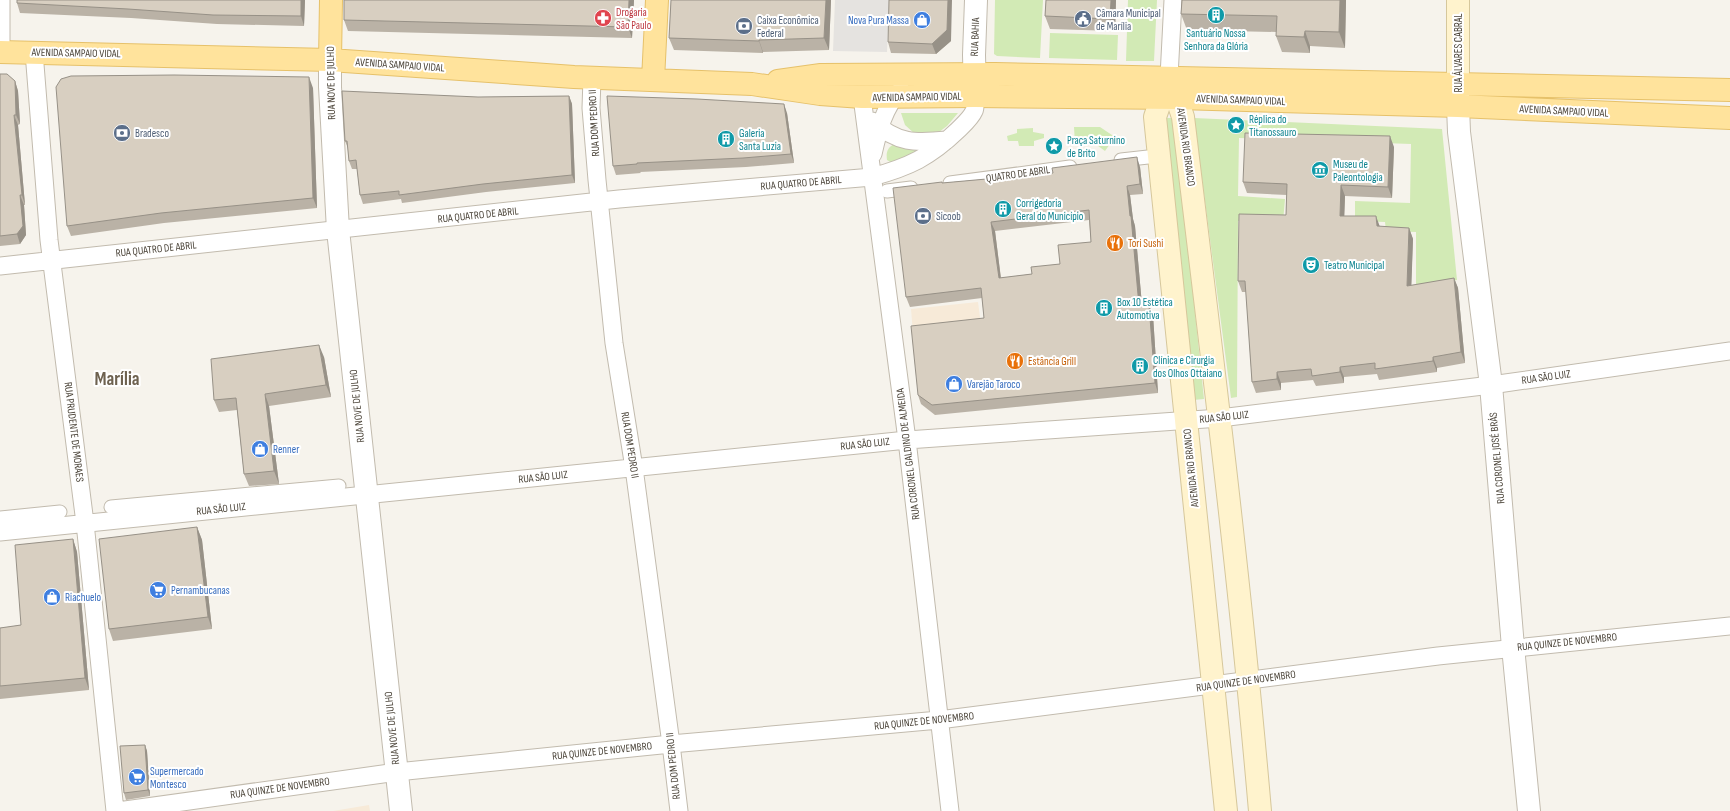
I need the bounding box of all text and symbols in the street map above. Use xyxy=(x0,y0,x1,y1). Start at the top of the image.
building icon: Santuário Nossa Senhora da Glória xyxy=(1206,5,1226,25)
place label: Drogaria São Paulo xyxy=(616,6,652,32)
place label: Câmara Municipal de Marília xyxy=(1096,7,1161,33)
pharmacy icon: Drogaria São Paulo xyxy=(593,8,613,28)
public building icon: Câmara Municipal de Marília xyxy=(1073,9,1093,29)
shop icon: Nova Pura Massa xyxy=(912,10,932,30)
street label: RUA ÁLVARES CABRAL xyxy=(1452,13,1465,93)
place label: Caixa Econômica Federal xyxy=(757,14,819,40)
place label: Nova Pura Massa xyxy=(848,14,909,27)
bank icon: Caixa Econômica Federal xyxy=(734,16,754,36)
street label: RUA BAHIA xyxy=(968,17,982,57)
place label: Santuário Nossa Senhora da Glória xyxy=(1184,27,1248,53)
street label: AVENIDA SAMPAIO VIDAL xyxy=(30,46,121,60)
street label: RUA NOVE DE JULHO xyxy=(324,46,338,120)
street label: AVENIDA SAMPAIO VIDAL xyxy=(354,55,445,75)
street label: RUA DOM PEDRO II xyxy=(586,89,602,157)
street label: AVENIDA SAMPAIO VIDAL xyxy=(871,90,962,104)
street label: AVENIDA SAMPAIO VIDAL xyxy=(1195,92,1286,108)
street label: AVENIDA SAMPAIO VIDAL xyxy=(1518,102,1609,120)
street label: AVENIDA RIO BRANCO xyxy=(1174,106,1198,187)
place label: Réplica do Titanossauro xyxy=(1249,113,1297,139)
place icon: Réplica do Titanossauro xyxy=(1226,115,1246,135)
bank icon: Bradesco xyxy=(112,123,132,143)
place label: Bradesco xyxy=(135,127,169,140)
place label: Galeria Santa Luzia xyxy=(739,127,781,153)
building icon: Galeria Santa Luzia xyxy=(716,129,736,149)
place label: Praça Saturnino de Brito xyxy=(1067,134,1126,160)
place icon: Praça Saturnino de Brito xyxy=(1044,136,1064,156)
place label: Museu de Paleontologia xyxy=(1333,158,1383,184)
museum icon: Museu de Paleontologia xyxy=(1310,160,1330,180)
street label: QUATRO DE ABRIL xyxy=(985,163,1051,185)
street label: RUA QUATRO DE ABRIL xyxy=(760,173,842,193)
place label: Corrigedoria Geral do Município xyxy=(1016,197,1084,223)
building icon: Corrigedoria Geral do Município xyxy=(993,199,1013,219)
street label: RUA QUATRO DE ABRIL xyxy=(437,204,519,226)
bank icon: Sicoob xyxy=(913,206,933,226)
place label: Sicoob xyxy=(936,210,961,223)
restaurant icon: Tori Sushi xyxy=(1105,233,1125,253)
place label: Tori Sushi xyxy=(1128,237,1163,250)
street label: RUA QUATRO DE ABRIL xyxy=(115,238,197,260)
theatre icon: Teatro Municipal xyxy=(1301,255,1321,275)
place label: Teatro Municipal xyxy=(1324,259,1384,272)
place label: Box 10 Estética Automotiva xyxy=(1116,296,1173,322)
building icon: Box 10 Estética Automotiva xyxy=(1094,298,1114,318)
restaurant icon: Estância Grill xyxy=(1005,351,1025,371)
place label: Clínica e Cirurgia dos Olhos Ottaiano xyxy=(1153,354,1223,380)
place label: Estância Grill xyxy=(1028,355,1076,368)
building icon: Clínica e Cirurgia dos Olhos Ottaiano xyxy=(1130,356,1150,376)
street label: RUA SÃO LUIZ xyxy=(1520,366,1572,387)
district label: Marília xyxy=(94,368,140,391)
street label: RUA NOVE DE JULHO xyxy=(347,369,367,443)
shop icon: Varejão Taroco xyxy=(944,374,964,394)
place label: Varejão Taroco xyxy=(967,378,1021,391)
street label: RUA PRUDENTE DE MORAES xyxy=(61,381,87,483)
street label: RUA CORONEL GALDINO DE ALMEIDA xyxy=(893,387,923,520)
street label: RUA SÃO LUIZ xyxy=(1199,407,1250,426)
street label: RUA DOM PEDRO II xyxy=(618,411,642,479)
street label: RUA CORONEL JOSÉ BRÁS xyxy=(1486,411,1507,504)
street label: AVENIDA RIO BRANCO xyxy=(1180,428,1202,509)
street label: RUA SÃO LUIZ xyxy=(840,434,891,453)
shop icon: Renner xyxy=(250,439,270,459)
place label: Renner xyxy=(273,443,299,456)
street label: RUA SÃO LUIZ xyxy=(518,467,569,486)
street label: RUA SÃO LUIZ xyxy=(196,499,247,518)
supermarket icon: Pernambucanas xyxy=(148,580,168,600)
place label: Pernambucanas xyxy=(171,584,230,597)
shop icon: Riachuelo xyxy=(42,587,62,607)
place label: Riachuelo xyxy=(65,591,102,604)
street label: RUA QUINZE DE NOVEMBRO xyxy=(1516,630,1618,654)
street label: RUA QUINZE DE NOVEMBRO xyxy=(1195,668,1297,694)
street label: RUA NOVE DE JULHO xyxy=(382,691,402,765)
street label: RUA QUINZE DE NOVEMBRO xyxy=(873,709,975,733)
street label: RUA DOM PEDRO II xyxy=(663,732,683,800)
street label: RUA QUINZE DE NOVEMBRO xyxy=(551,739,653,763)
place label: Supermercado Montesco xyxy=(150,765,204,791)
supermarket icon: Supermercado Montesco xyxy=(127,767,147,787)
street label: RUA QUINZE DE NOVEMBRO xyxy=(229,775,331,801)

